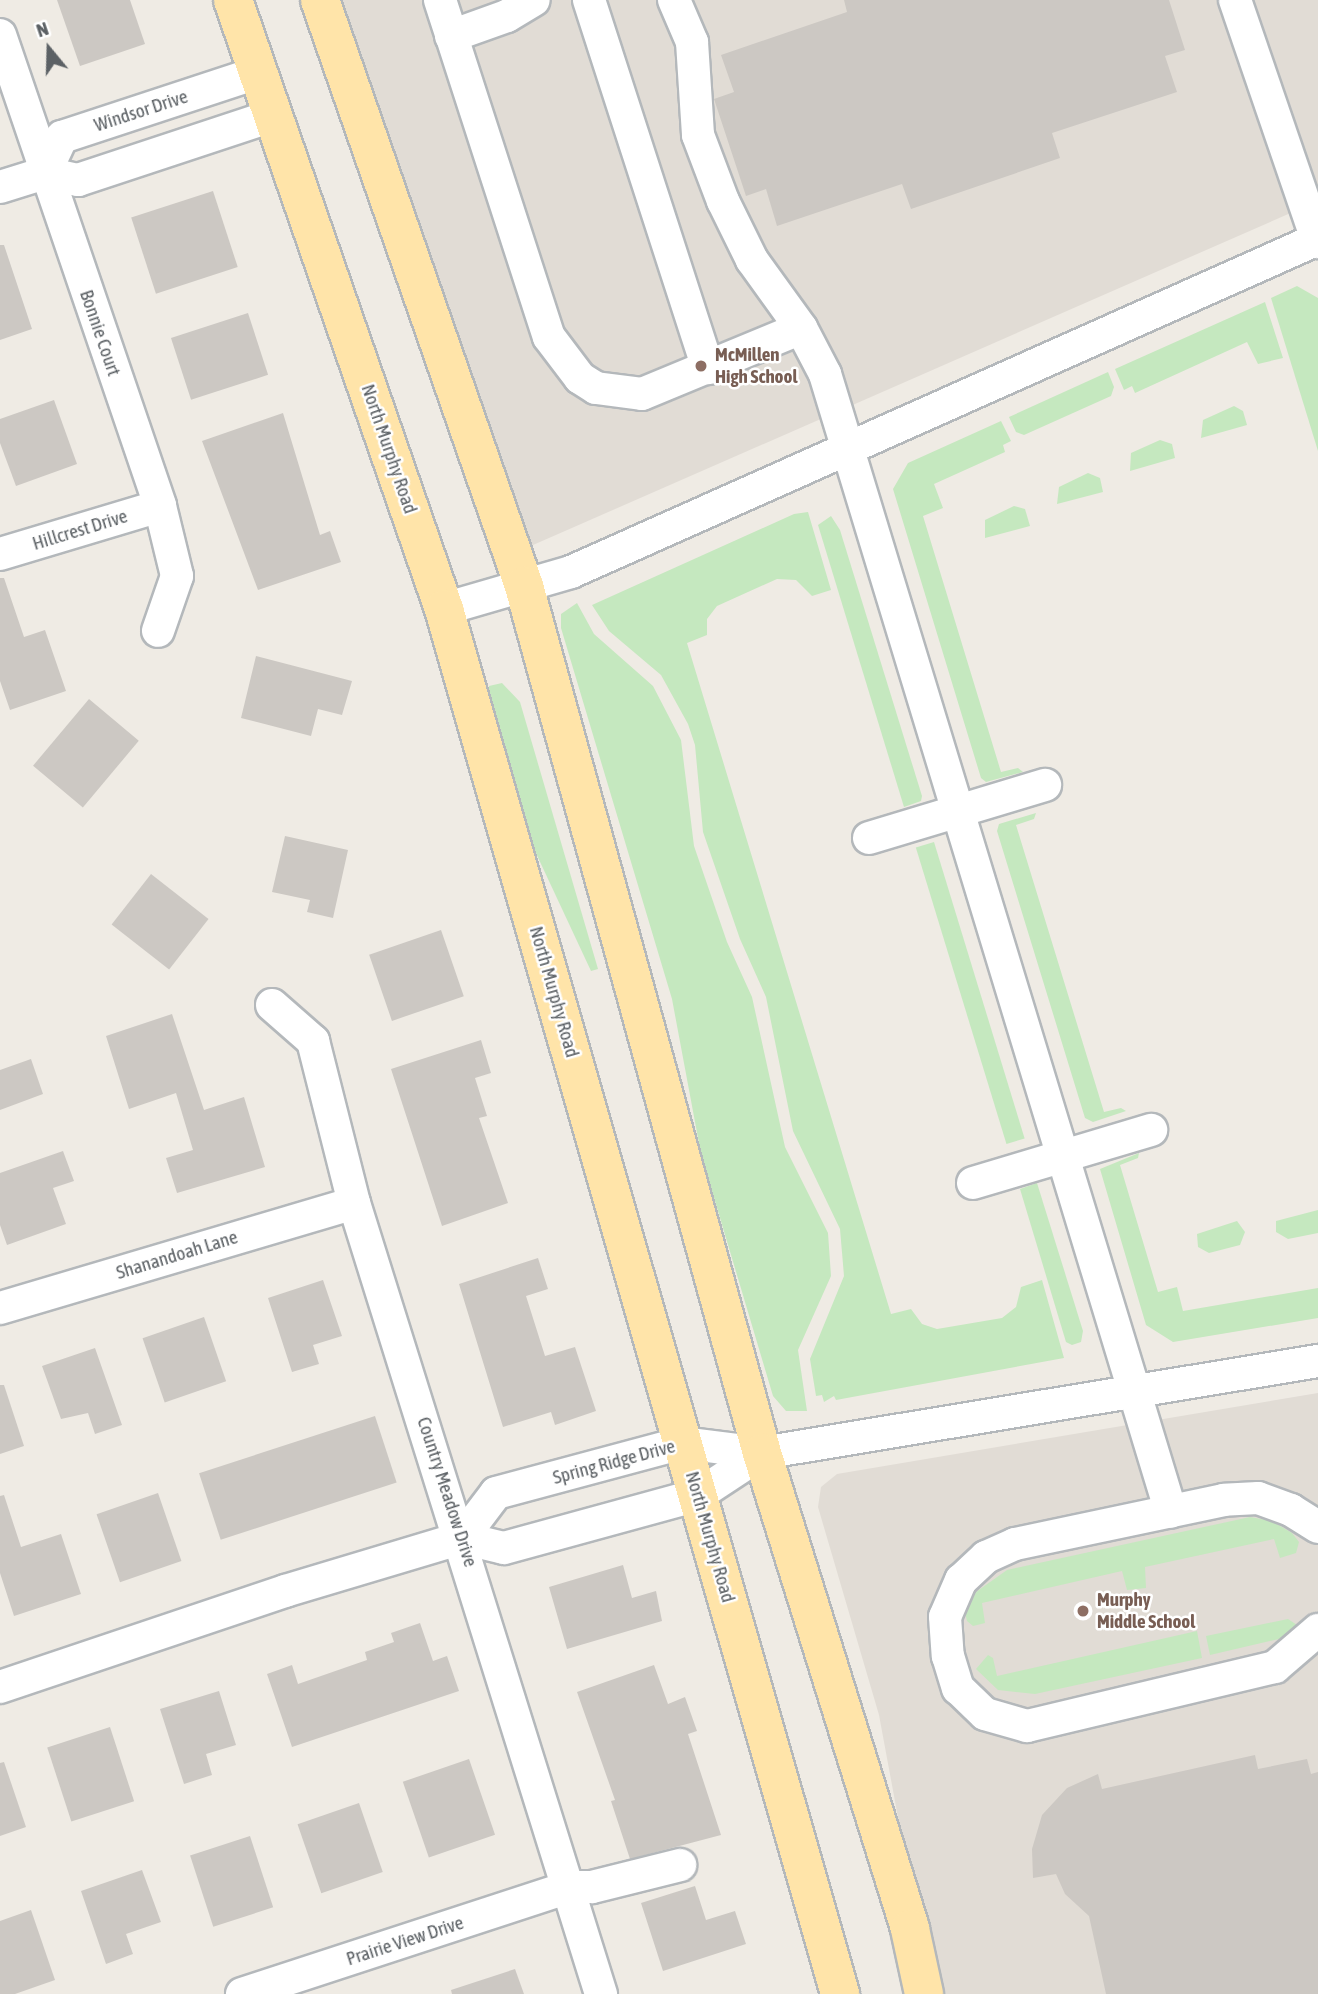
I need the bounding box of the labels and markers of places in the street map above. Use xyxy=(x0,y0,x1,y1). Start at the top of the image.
place label: McMillen High School xyxy=(715,344,798,388)
marker: McMillen High School xyxy=(693,358,709,374)
place label: Murphy Middle School xyxy=(1097,1589,1195,1633)
marker: Murphy Middle School xyxy=(1075,1603,1091,1619)

